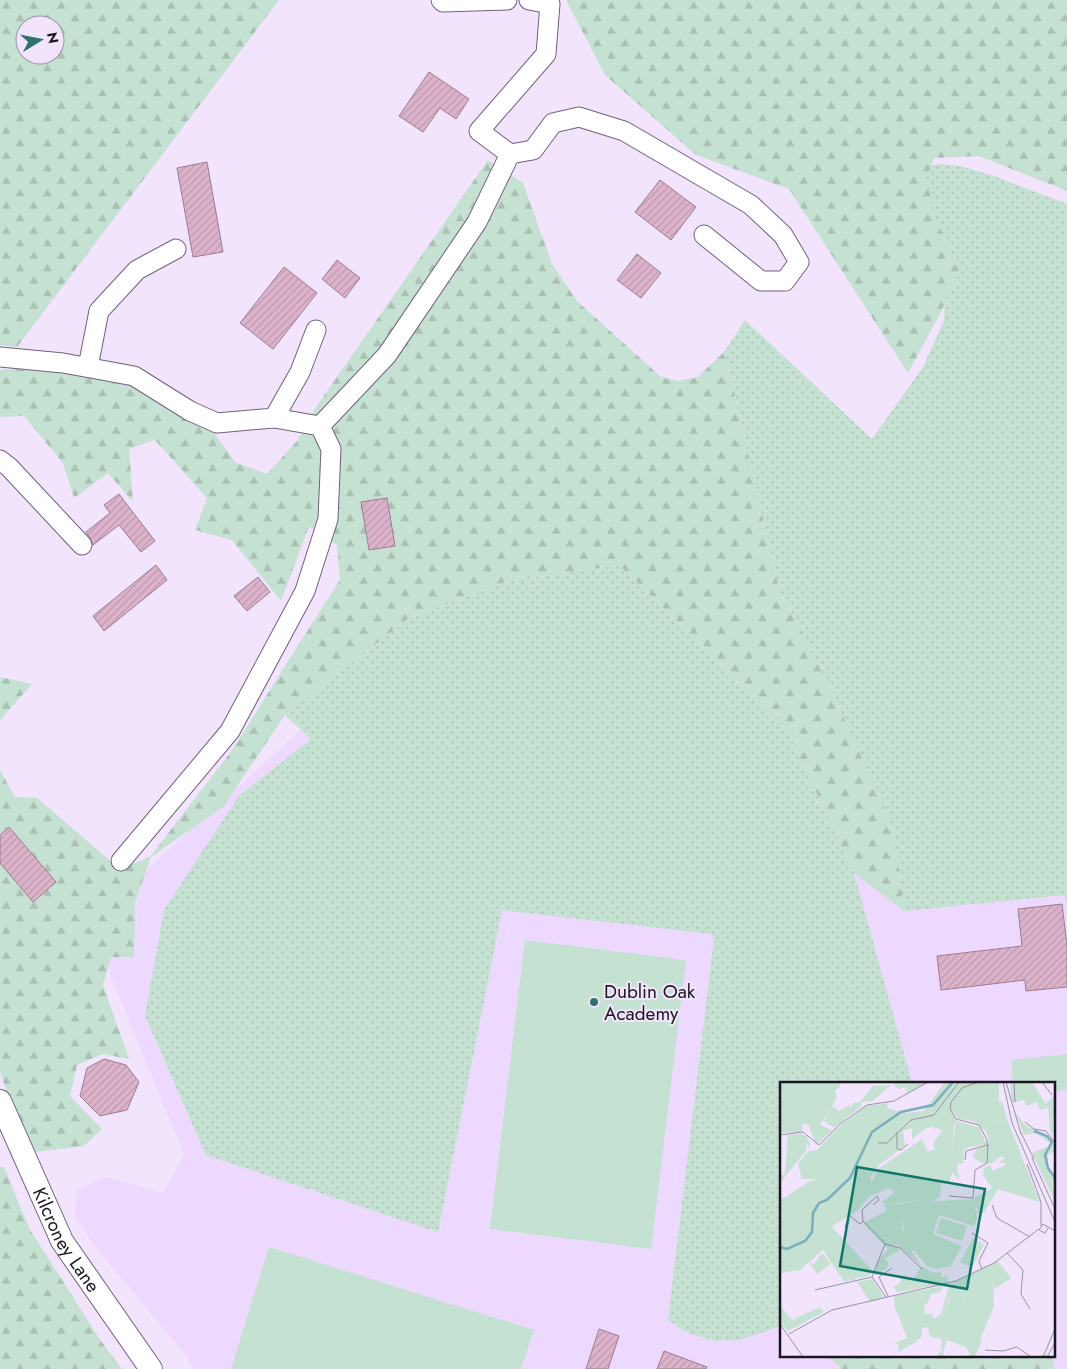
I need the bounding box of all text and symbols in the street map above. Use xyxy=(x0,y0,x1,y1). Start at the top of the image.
north arrow xyxy=(15,15,65,65)
text: N xyxy=(42,31,64,45)
place label: Dublin Oak Academy xyxy=(604,978,696,1027)
marker: Dublin Oak Academy xyxy=(588,996,600,1008)
inset map xyxy=(780,1082,1054,1356)
street label: Kilcroney Lane xyxy=(26,1183,107,1298)

